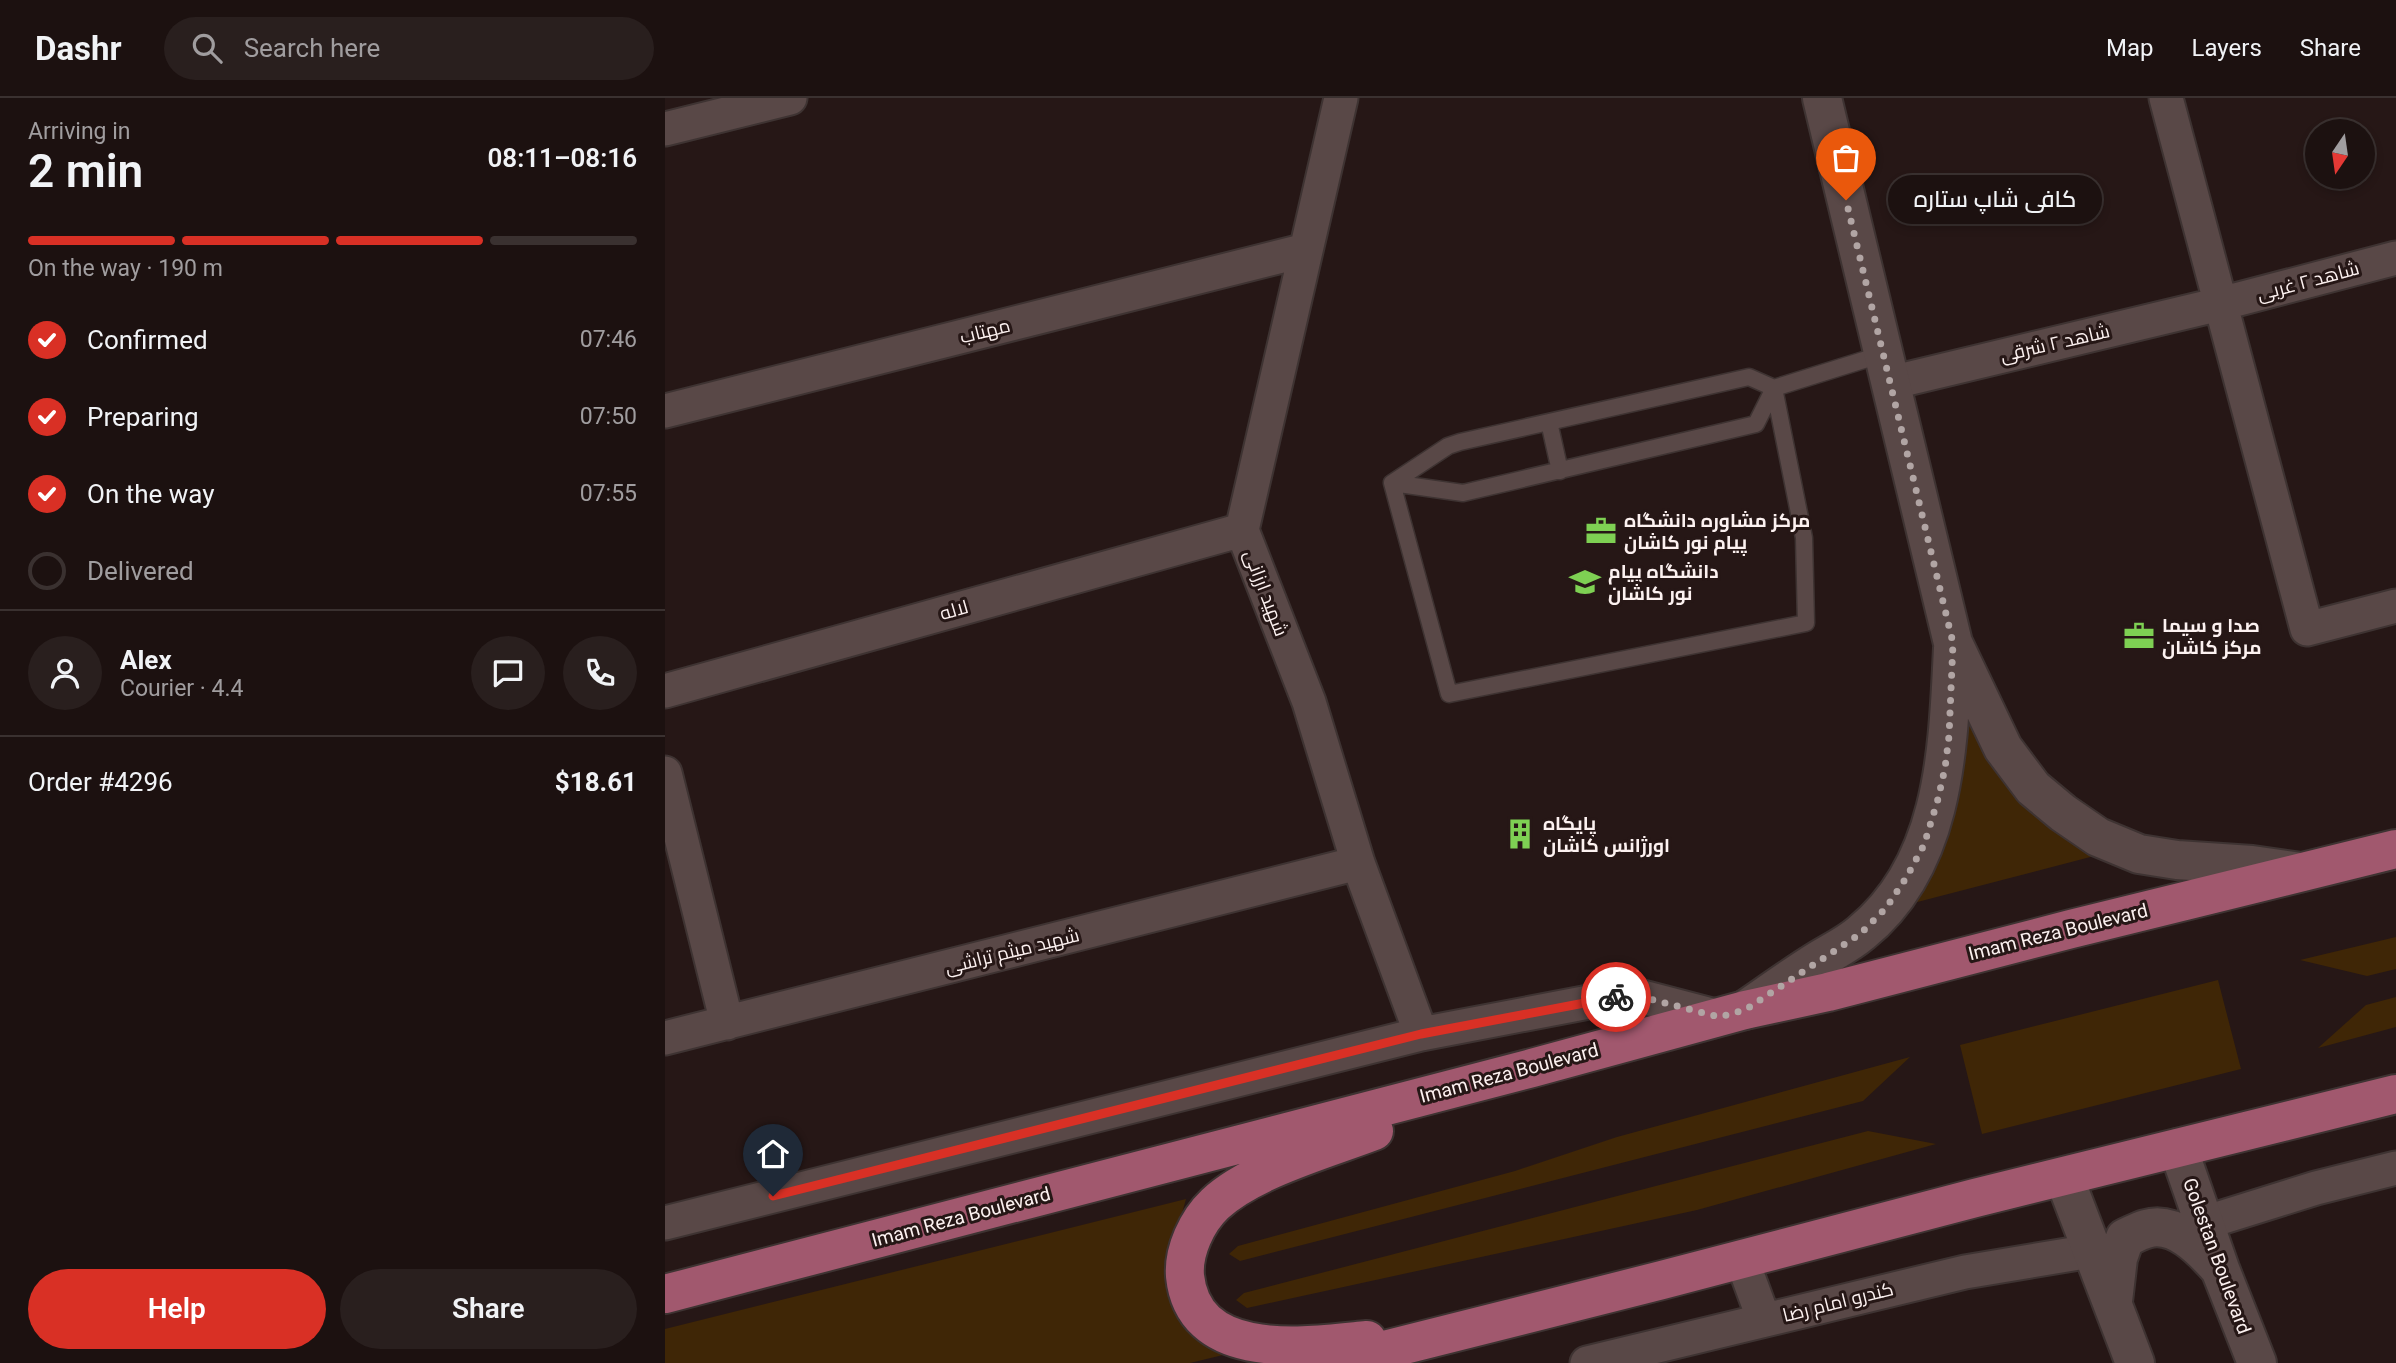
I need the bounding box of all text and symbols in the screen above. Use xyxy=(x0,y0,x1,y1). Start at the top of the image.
search box xyxy=(164,17,654,80)
text: Dashr xyxy=(35,29,122,68)
icon: search xyxy=(188,29,226,67)
text: Search here xyxy=(244,33,380,63)
text: Map xyxy=(2106,34,2154,62)
text: Layers xyxy=(2192,34,2262,62)
text: Share xyxy=(2300,34,2361,62)
text: Arriving in xyxy=(28,118,131,145)
north arrow xyxy=(2305,119,2375,189)
map controls xyxy=(2305,119,2375,189)
pin xyxy=(1816,128,1876,200)
icon: bag xyxy=(1827,139,1865,177)
text: 08:11–08:16 xyxy=(487,143,637,173)
text: 2 min xyxy=(28,144,143,198)
callout: کافی شاپ ستاره xyxy=(1888,176,2101,224)
text: کافی شاپ ستاره xyxy=(1914,186,2076,213)
text: On the way · 190 m xyxy=(28,255,223,282)
street label: شاهد ۲ غربی xyxy=(2254,256,2362,306)
street label: مهتاب xyxy=(957,314,1013,348)
street label: شاهد ۲ شرقی xyxy=(1998,319,2112,367)
icon: check xyxy=(28,321,66,359)
text: Confirmed xyxy=(87,325,208,355)
text: 07:46 xyxy=(580,326,637,353)
icon: check xyxy=(28,398,66,436)
text: Preparing xyxy=(87,402,199,432)
text: 07:50 xyxy=(580,403,637,430)
icon: check xyxy=(28,475,66,513)
text: On the way xyxy=(87,479,215,509)
text: 07:55 xyxy=(580,480,637,507)
place label: مرکز مشاوره دانشگاه پیام نور کاشان xyxy=(1624,509,1810,556)
office icon: مرکز مشاوره دانشگاه پیام نور کاشان xyxy=(1584,514,1618,548)
street label: شهید ارزانی xyxy=(1239,546,1293,640)
text: Delivered xyxy=(87,556,194,586)
place label: دانشگاه پیام نور کاشان xyxy=(1608,560,1719,605)
school or university icon: دانشگاه پیام نور کاشان xyxy=(1568,565,1602,599)
street label: لاله xyxy=(937,595,971,625)
place label: صدا و سیما مرکز کاشان xyxy=(2162,614,2261,659)
office icon: صدا و سیما مرکز کاشان xyxy=(2122,619,2156,653)
button: person xyxy=(28,636,102,710)
button: chat xyxy=(471,636,545,710)
button: phone xyxy=(563,636,637,710)
text: Alex xyxy=(120,645,172,675)
text: Courier · 4.4 xyxy=(120,675,243,702)
text: Order #4296 xyxy=(28,767,173,797)
text: $18.61 xyxy=(555,767,637,797)
place label: پایگاه اورژانس کاشان xyxy=(1543,812,1670,858)
building icon: پایگاه اورژانس کاشان xyxy=(1503,817,1537,851)
street label: Imam Reza Boulevard xyxy=(1966,899,2150,965)
street label: شهید میثم تراشی xyxy=(942,923,1082,981)
courier xyxy=(1581,962,1651,1032)
icon: bike xyxy=(1597,978,1635,1016)
street label: Imam Reza Boulevard xyxy=(1417,1038,1601,1108)
pin xyxy=(743,1124,803,1196)
icon: home xyxy=(754,1135,792,1173)
street label: Golestan Boulevard xyxy=(2178,1175,2256,1337)
street label: Imam Reza Boulevard xyxy=(869,1182,1053,1252)
button: Help xyxy=(28,1269,326,1349)
button: Share xyxy=(340,1269,637,1349)
street label: کندرو امام رضا xyxy=(1780,1277,1896,1329)

